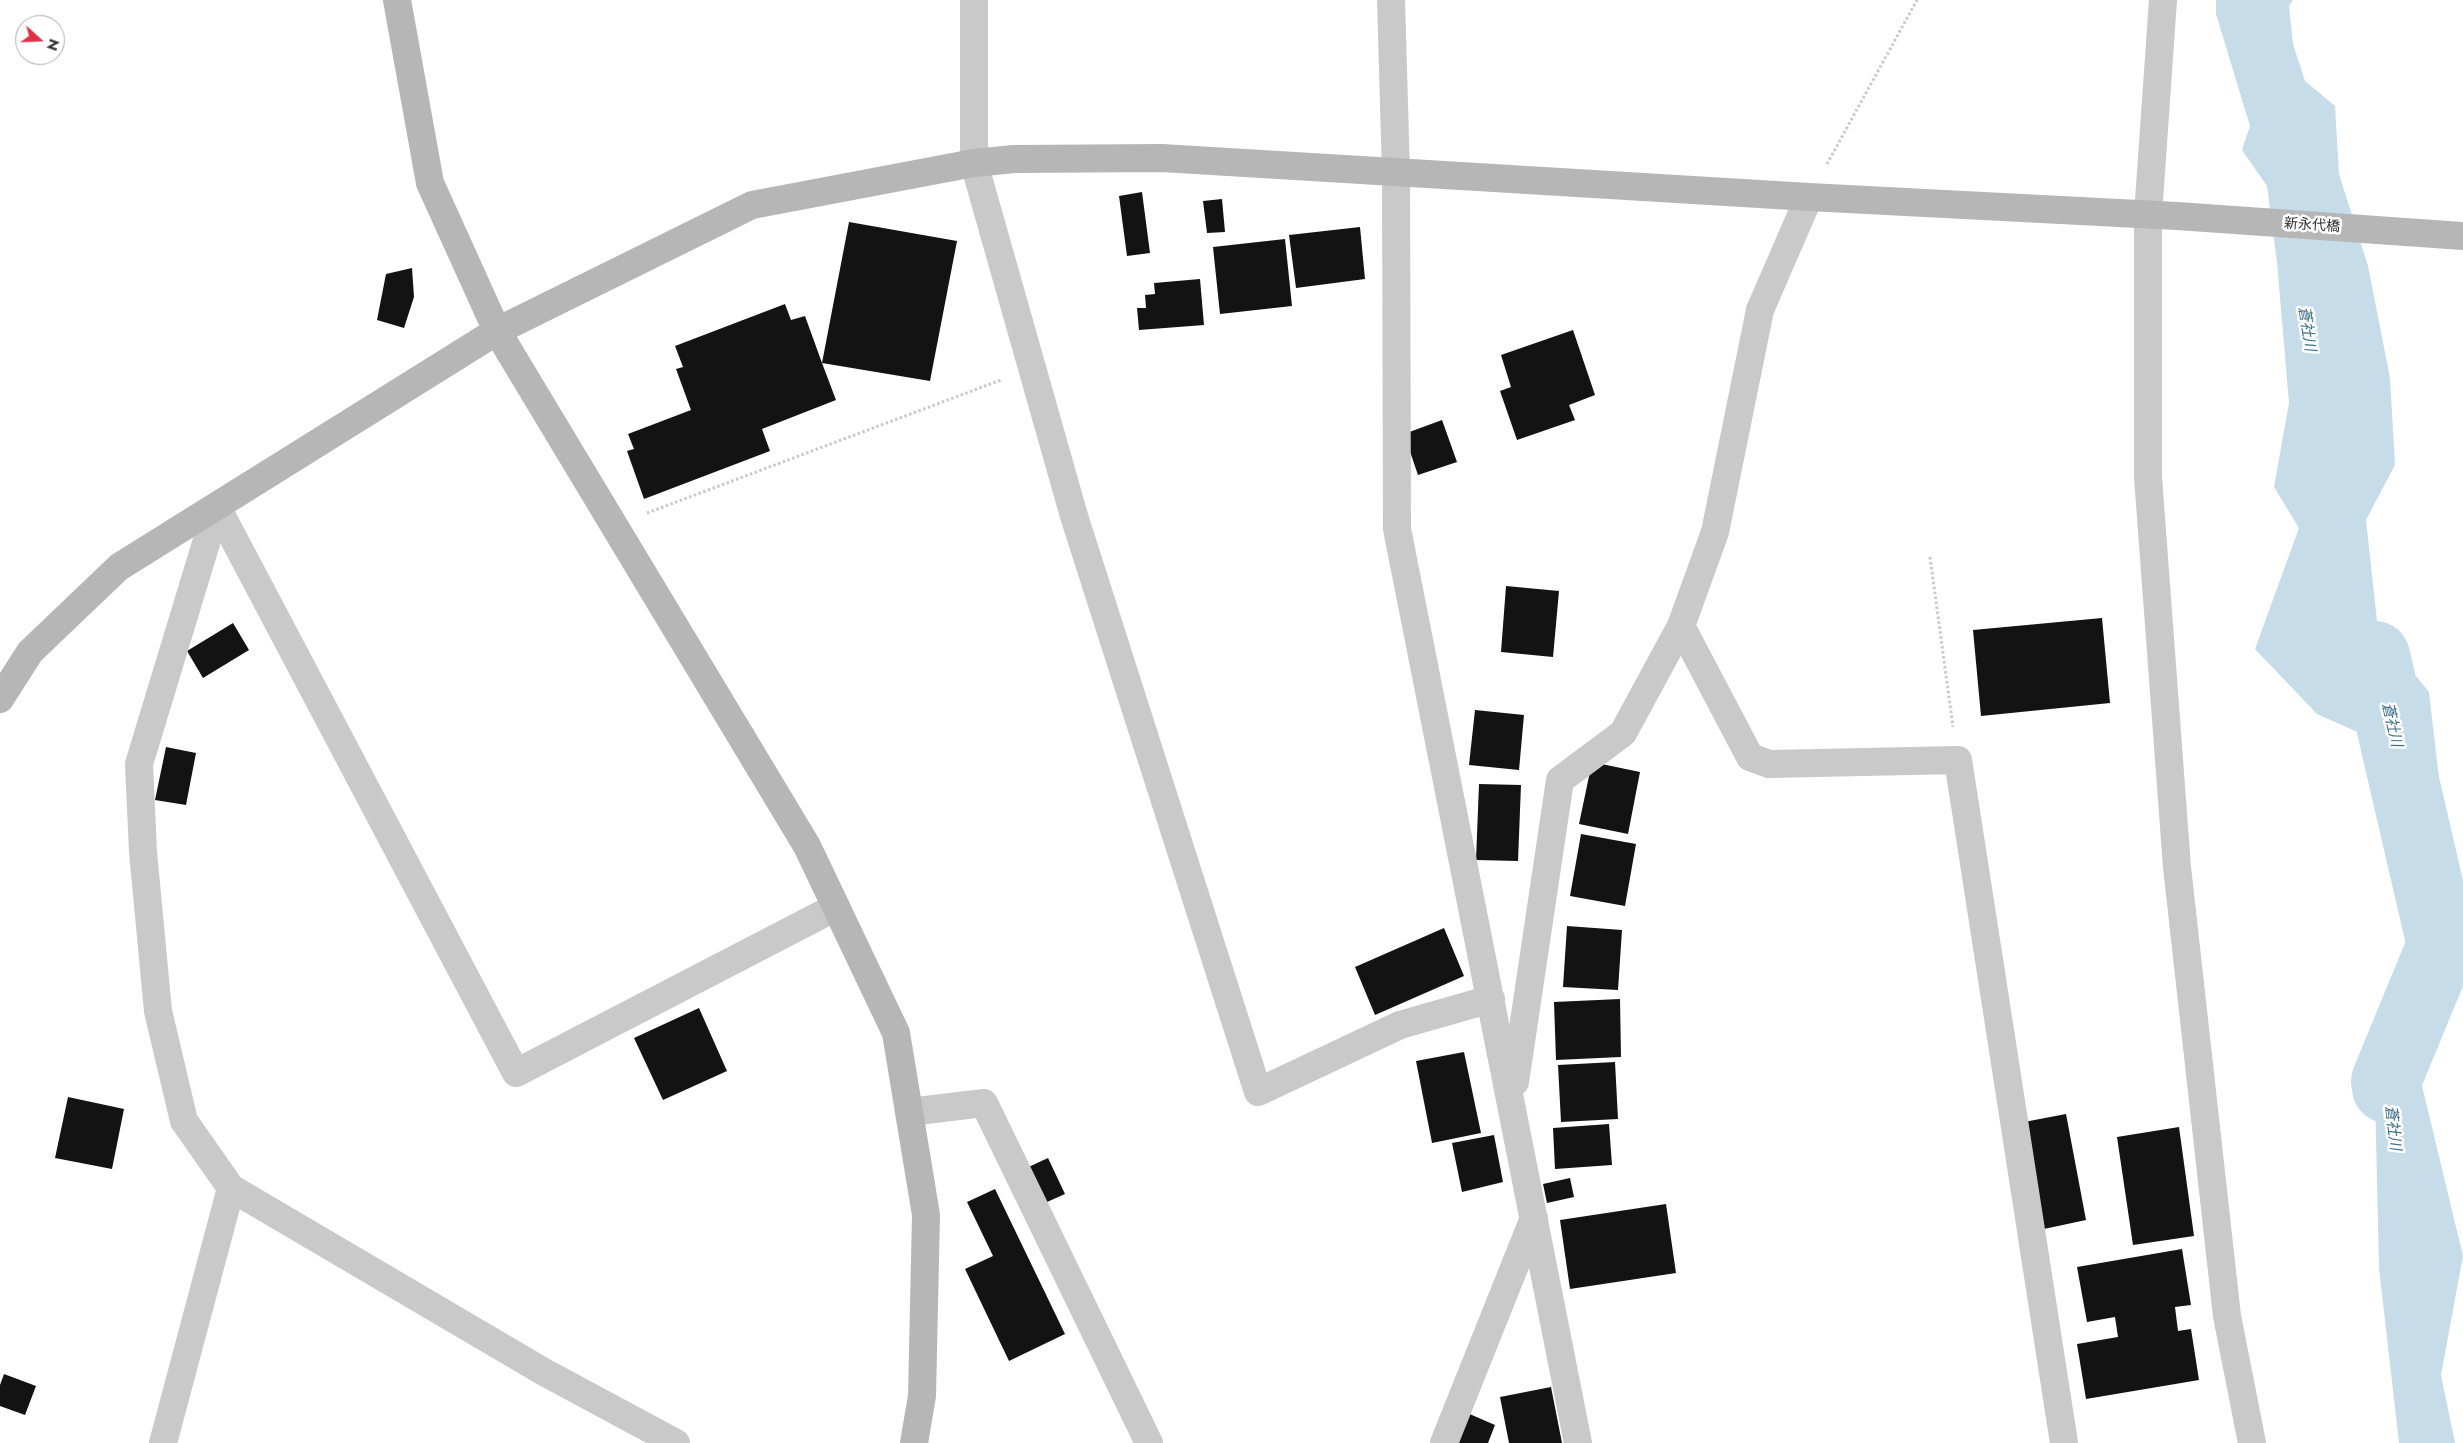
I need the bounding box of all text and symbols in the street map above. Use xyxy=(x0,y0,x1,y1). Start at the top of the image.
north arrow xyxy=(15,15,65,65)
text: N xyxy=(42,36,64,53)
street label: 新永代橋 xyxy=(2283,216,2341,236)
water label: 蒼社川 xyxy=(2294,305,2318,353)
water label: 蒼社川 xyxy=(2377,701,2405,749)
water label: 蒼社川 xyxy=(2380,1105,2404,1151)

